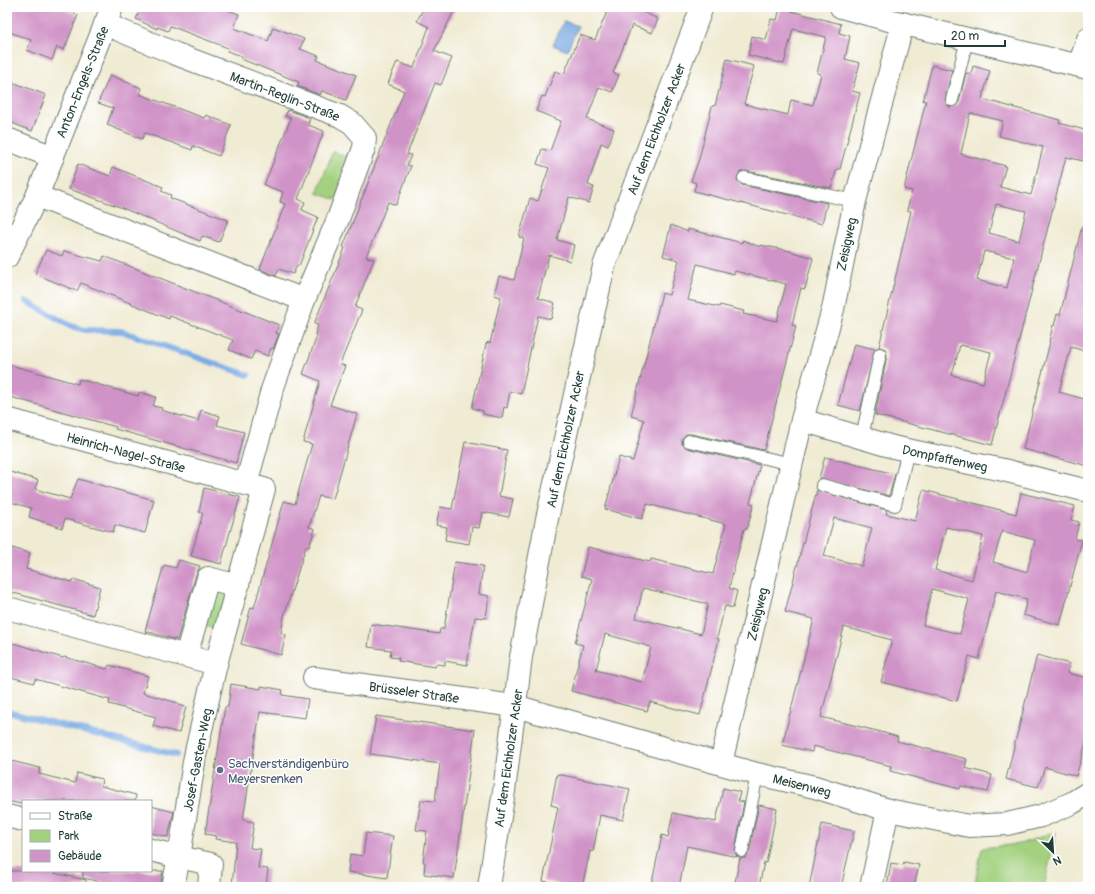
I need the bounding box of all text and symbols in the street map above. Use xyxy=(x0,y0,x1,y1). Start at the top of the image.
scale bar xyxy=(945,22,1005,48)
street label: Anton-Engels-Straße xyxy=(53,24,113,141)
text: 20 m xyxy=(951,29,980,44)
street label: Auf dem Eichholzer Acker xyxy=(624,61,690,197)
street label: Martin-Reglin-Straße xyxy=(228,69,342,125)
street label: Zeisigweg xyxy=(834,216,861,272)
street label: Auf dem Eichholzer Acker xyxy=(544,369,588,509)
street label: Heinrich-Nagel-Straße xyxy=(65,429,187,477)
street label: Dompfaffenweg xyxy=(901,442,989,476)
street label: Zeisigweg xyxy=(744,586,772,642)
street label: Brüsseler Straße xyxy=(368,679,460,707)
street label: Auf dem Eichholzer Acker xyxy=(491,687,527,828)
street label: Josef-Gasten-Weg xyxy=(180,707,216,813)
place label: Sachverständigenbüro Meyersrenken xyxy=(228,756,349,787)
marker: Sachverständigenbüro Meyersrenken xyxy=(215,765,225,775)
street label: Meisenweg xyxy=(771,771,833,801)
legend xyxy=(22,800,152,872)
text: Straße xyxy=(58,809,92,824)
text: Park xyxy=(58,829,79,844)
north arrow xyxy=(1033,832,1073,872)
text: Gebäude xyxy=(58,849,102,864)
text: N xyxy=(1050,853,1063,868)

